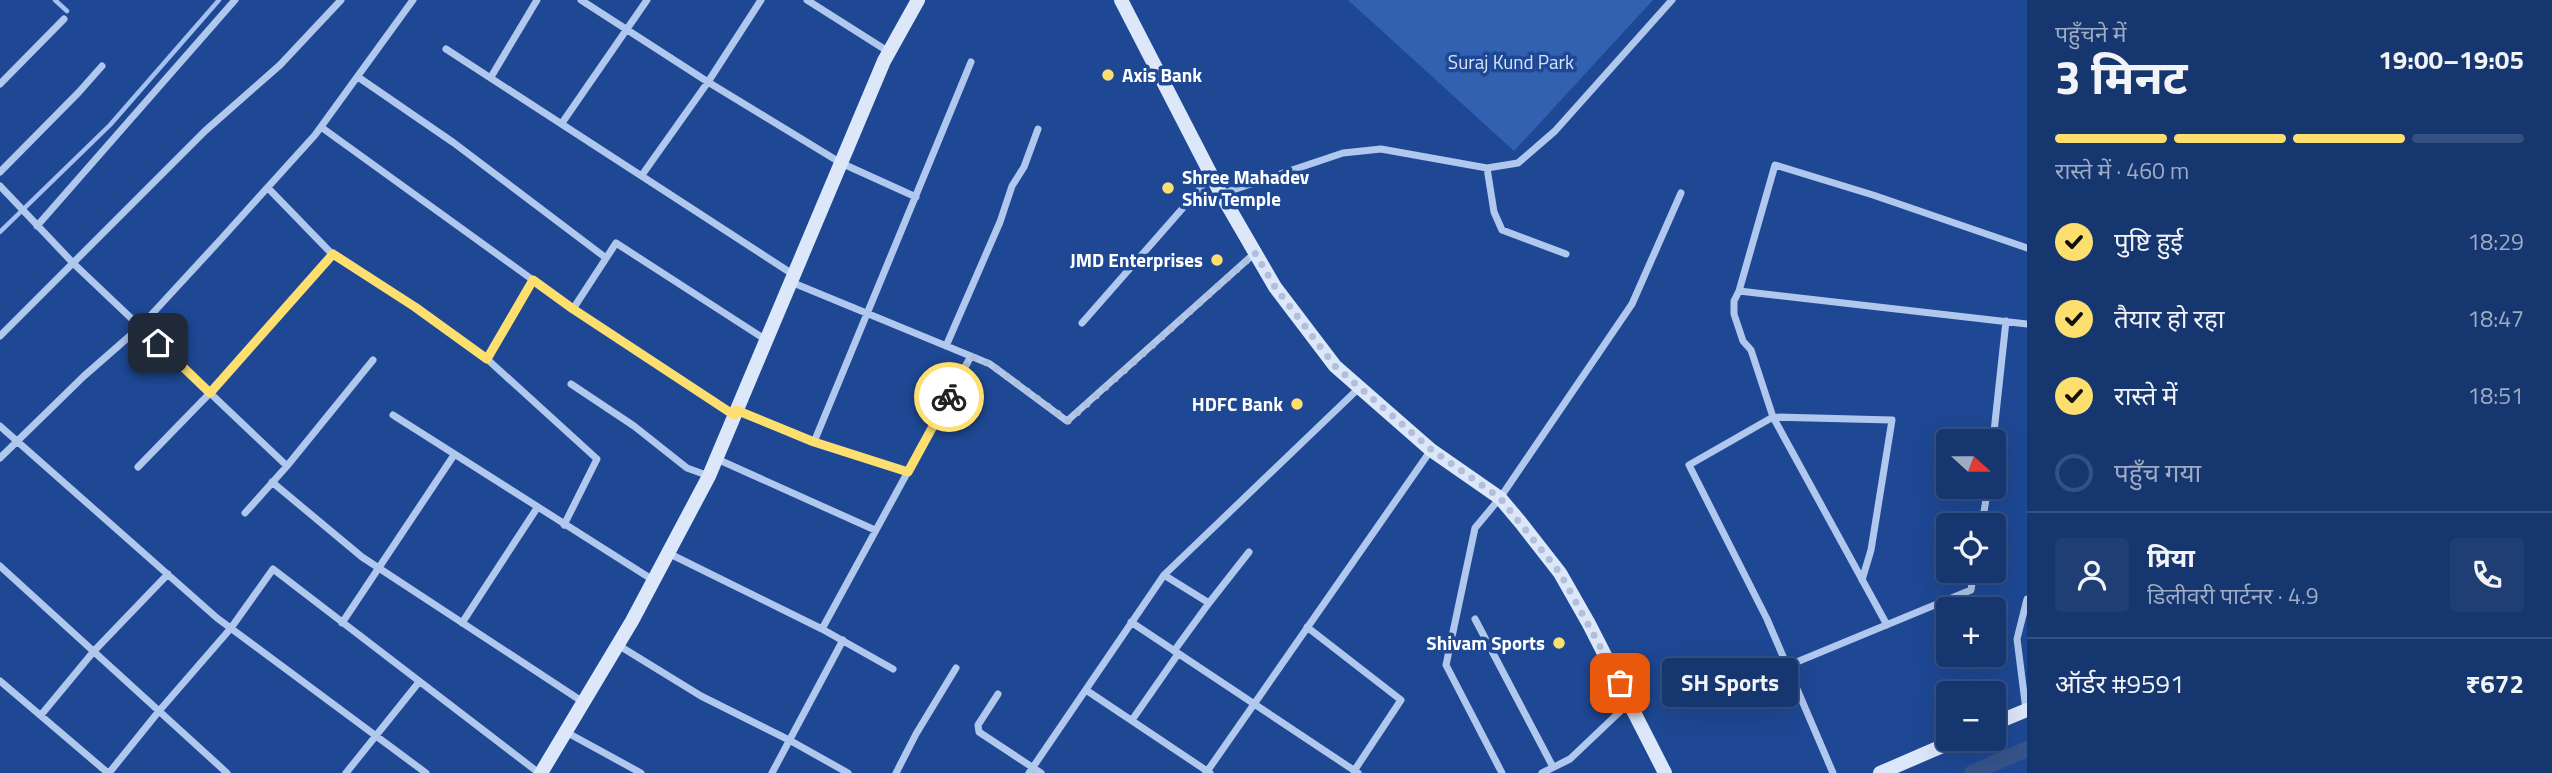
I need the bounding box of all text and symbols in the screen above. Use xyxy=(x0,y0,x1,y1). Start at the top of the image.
text: पहुँचने में xyxy=(2055,16,2126,51)
text: 19:00–19:05 xyxy=(2378,40,2524,79)
text: 3 मिनट xyxy=(2055,42,2187,112)
park label: Suraj Kund Park xyxy=(1448,47,1574,76)
place label: Axis Bank xyxy=(1122,60,1202,89)
marker: Axis Bank xyxy=(1100,67,1116,83)
text: रास्ते में · 460 m xyxy=(2055,153,2189,188)
place label: Shree Mahadev Shiv Temple xyxy=(1182,162,1310,213)
marker: Shree Mahadev Shiv Temple xyxy=(1160,180,1176,196)
text: पुष्टि हुई xyxy=(2114,222,2183,261)
icon: check xyxy=(2055,223,2093,261)
text: 18:29 xyxy=(2467,224,2524,259)
place label: JMD Enterprises xyxy=(1070,245,1203,274)
marker: JMD Enterprises xyxy=(1209,252,1225,268)
text: तैयार हो रहा xyxy=(2114,299,2224,338)
icon: check xyxy=(2055,300,2093,338)
text: 18:47 xyxy=(2467,301,2524,336)
pin xyxy=(128,313,188,373)
icon: home xyxy=(139,324,177,362)
courier xyxy=(914,362,984,432)
text: रास्ते में xyxy=(2114,376,2178,415)
icon: check xyxy=(2055,377,2093,415)
icon: bike xyxy=(930,378,968,416)
text: 18:51 xyxy=(2467,378,2524,413)
place label: HDFC Bank xyxy=(1192,389,1283,418)
marker: HDFC Bank xyxy=(1289,396,1305,412)
north arrow xyxy=(1936,429,2006,499)
map controls xyxy=(1936,429,2006,751)
text: पहुँच गया xyxy=(2114,453,2201,492)
button: locate xyxy=(1936,513,2006,583)
button: person xyxy=(2055,538,2129,612)
text: प्रिया xyxy=(2147,538,2195,577)
button: phone xyxy=(2450,538,2524,612)
text: डिलीवरी पार्टनर · 4.9 xyxy=(2147,578,2319,613)
button: + xyxy=(1936,597,2006,667)
place label: Shivam Sports xyxy=(1426,628,1545,657)
marker: Shivam Sports xyxy=(1551,635,1567,651)
pin xyxy=(1590,653,1650,713)
callout: SH Sports xyxy=(1662,658,1798,708)
icon: bag xyxy=(1601,664,1639,702)
text: ऑर्डर #9591 xyxy=(2055,664,2185,703)
text: ₹672 xyxy=(2465,664,2524,703)
text: SH Sports xyxy=(1681,665,1779,700)
button: − xyxy=(1936,681,2006,751)

